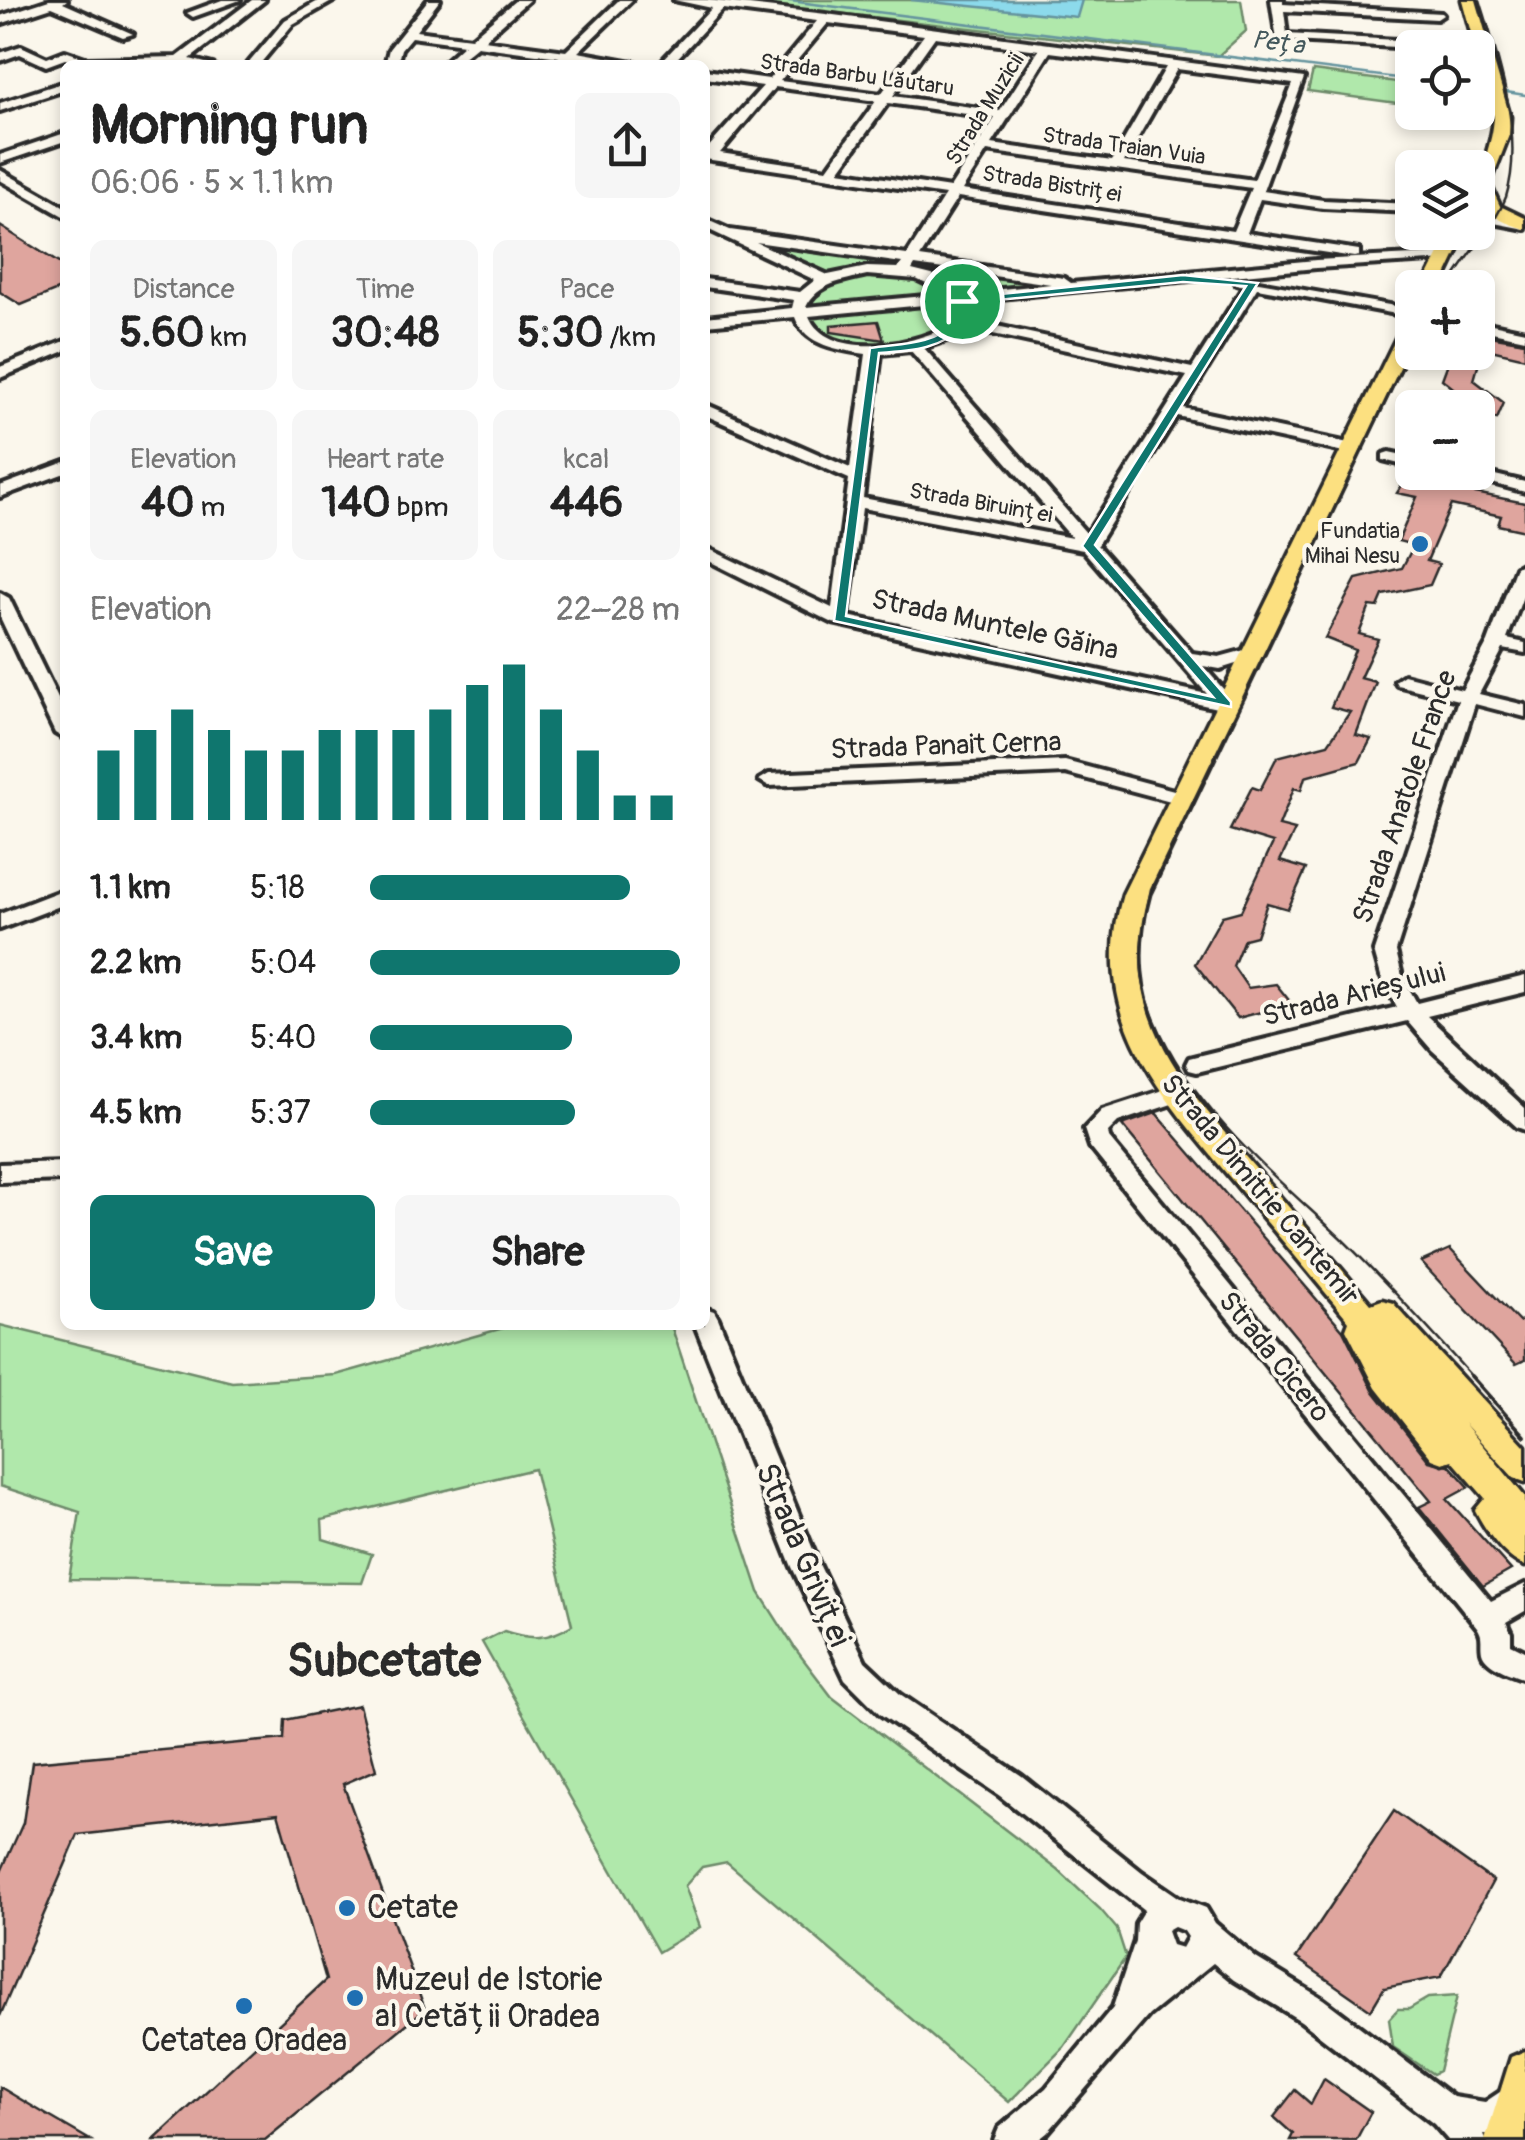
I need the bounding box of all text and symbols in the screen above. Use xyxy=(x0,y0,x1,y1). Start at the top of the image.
water label: Peța xyxy=(1250,24,1307,62)
map controls xyxy=(1395,30,1495,490)
button: locate xyxy=(1395,30,1495,130)
street label: Strada Barbu Lăutaru xyxy=(758,48,956,102)
street label: Strada Muzicii xyxy=(940,48,1031,170)
text: Morning run xyxy=(90,91,368,160)
button: share xyxy=(575,93,680,198)
street label: Strada Traian Vuia xyxy=(1041,121,1207,171)
button: layers xyxy=(1395,150,1495,250)
street label: Strada Bistriței xyxy=(980,159,1124,209)
text: 06:06 · 5 × 1.1 km xyxy=(90,163,333,203)
pin xyxy=(920,259,1005,344)
button: + xyxy=(1395,270,1495,370)
text: Distance xyxy=(132,272,235,307)
text: Time xyxy=(356,272,414,307)
text: Pace xyxy=(559,272,614,307)
icon: arrive xyxy=(935,274,990,329)
text: 5.60 xyxy=(119,307,205,359)
text: 30:48 xyxy=(331,307,439,359)
text: 5:30 xyxy=(517,307,603,359)
text: km xyxy=(205,320,247,355)
text: /km xyxy=(603,320,656,355)
button: − xyxy=(1395,390,1495,490)
text: Elevation xyxy=(130,442,237,477)
text: Heart rate xyxy=(326,442,444,477)
text: kcal xyxy=(564,442,609,477)
text: 40 xyxy=(141,477,194,529)
text: 140 xyxy=(321,477,391,529)
text: 446 xyxy=(550,477,623,529)
street label: Strada Biruinței xyxy=(907,477,1055,529)
text: m xyxy=(194,490,225,525)
text: bpm xyxy=(391,490,449,525)
place label: Fundatia Mihai Nesu xyxy=(1305,517,1400,570)
marker: Fundatia Mihai Nesu xyxy=(1409,533,1431,555)
street label: Strada Muntele Găina xyxy=(868,582,1122,668)
text: Elevation xyxy=(90,590,212,630)
text: 22–28 m xyxy=(556,590,680,630)
street label: Strada Anatole France xyxy=(1345,666,1465,928)
street label: Strada Panait Cerna xyxy=(830,724,1062,768)
text: 1.1 km xyxy=(90,868,171,908)
text: 5:18 xyxy=(250,868,305,908)
text: 2.2 km xyxy=(90,943,182,983)
text: 5:04 xyxy=(250,943,316,983)
street label: Strada Arieșului xyxy=(1259,955,1449,1035)
text: 3.4 km xyxy=(90,1018,182,1058)
text: 5:40 xyxy=(250,1018,316,1058)
street label: Strada Dimitrie Cantemir xyxy=(1153,1067,1367,1313)
text: 4.5 km xyxy=(90,1093,182,1133)
text: 5:37 xyxy=(250,1093,311,1133)
button: Save xyxy=(90,1195,375,1310)
button: Share xyxy=(395,1195,680,1310)
street label: Strada Cicero xyxy=(1211,1285,1337,1429)
street label: Strada Griviței xyxy=(746,1457,860,1653)
district label: Subcetate xyxy=(287,1634,482,1690)
place label: Cetate xyxy=(367,1888,458,1928)
marker: Cetate xyxy=(336,1897,358,1919)
place label: Muzeul de Istorie al Cetății Oradea xyxy=(375,1960,602,2037)
marker: Muzeul de Istorie al Cetății Oradea xyxy=(344,1987,366,2009)
marker: Cetatea Oradea xyxy=(233,1995,255,2017)
place label: Cetatea Oradea xyxy=(141,2021,347,2061)

